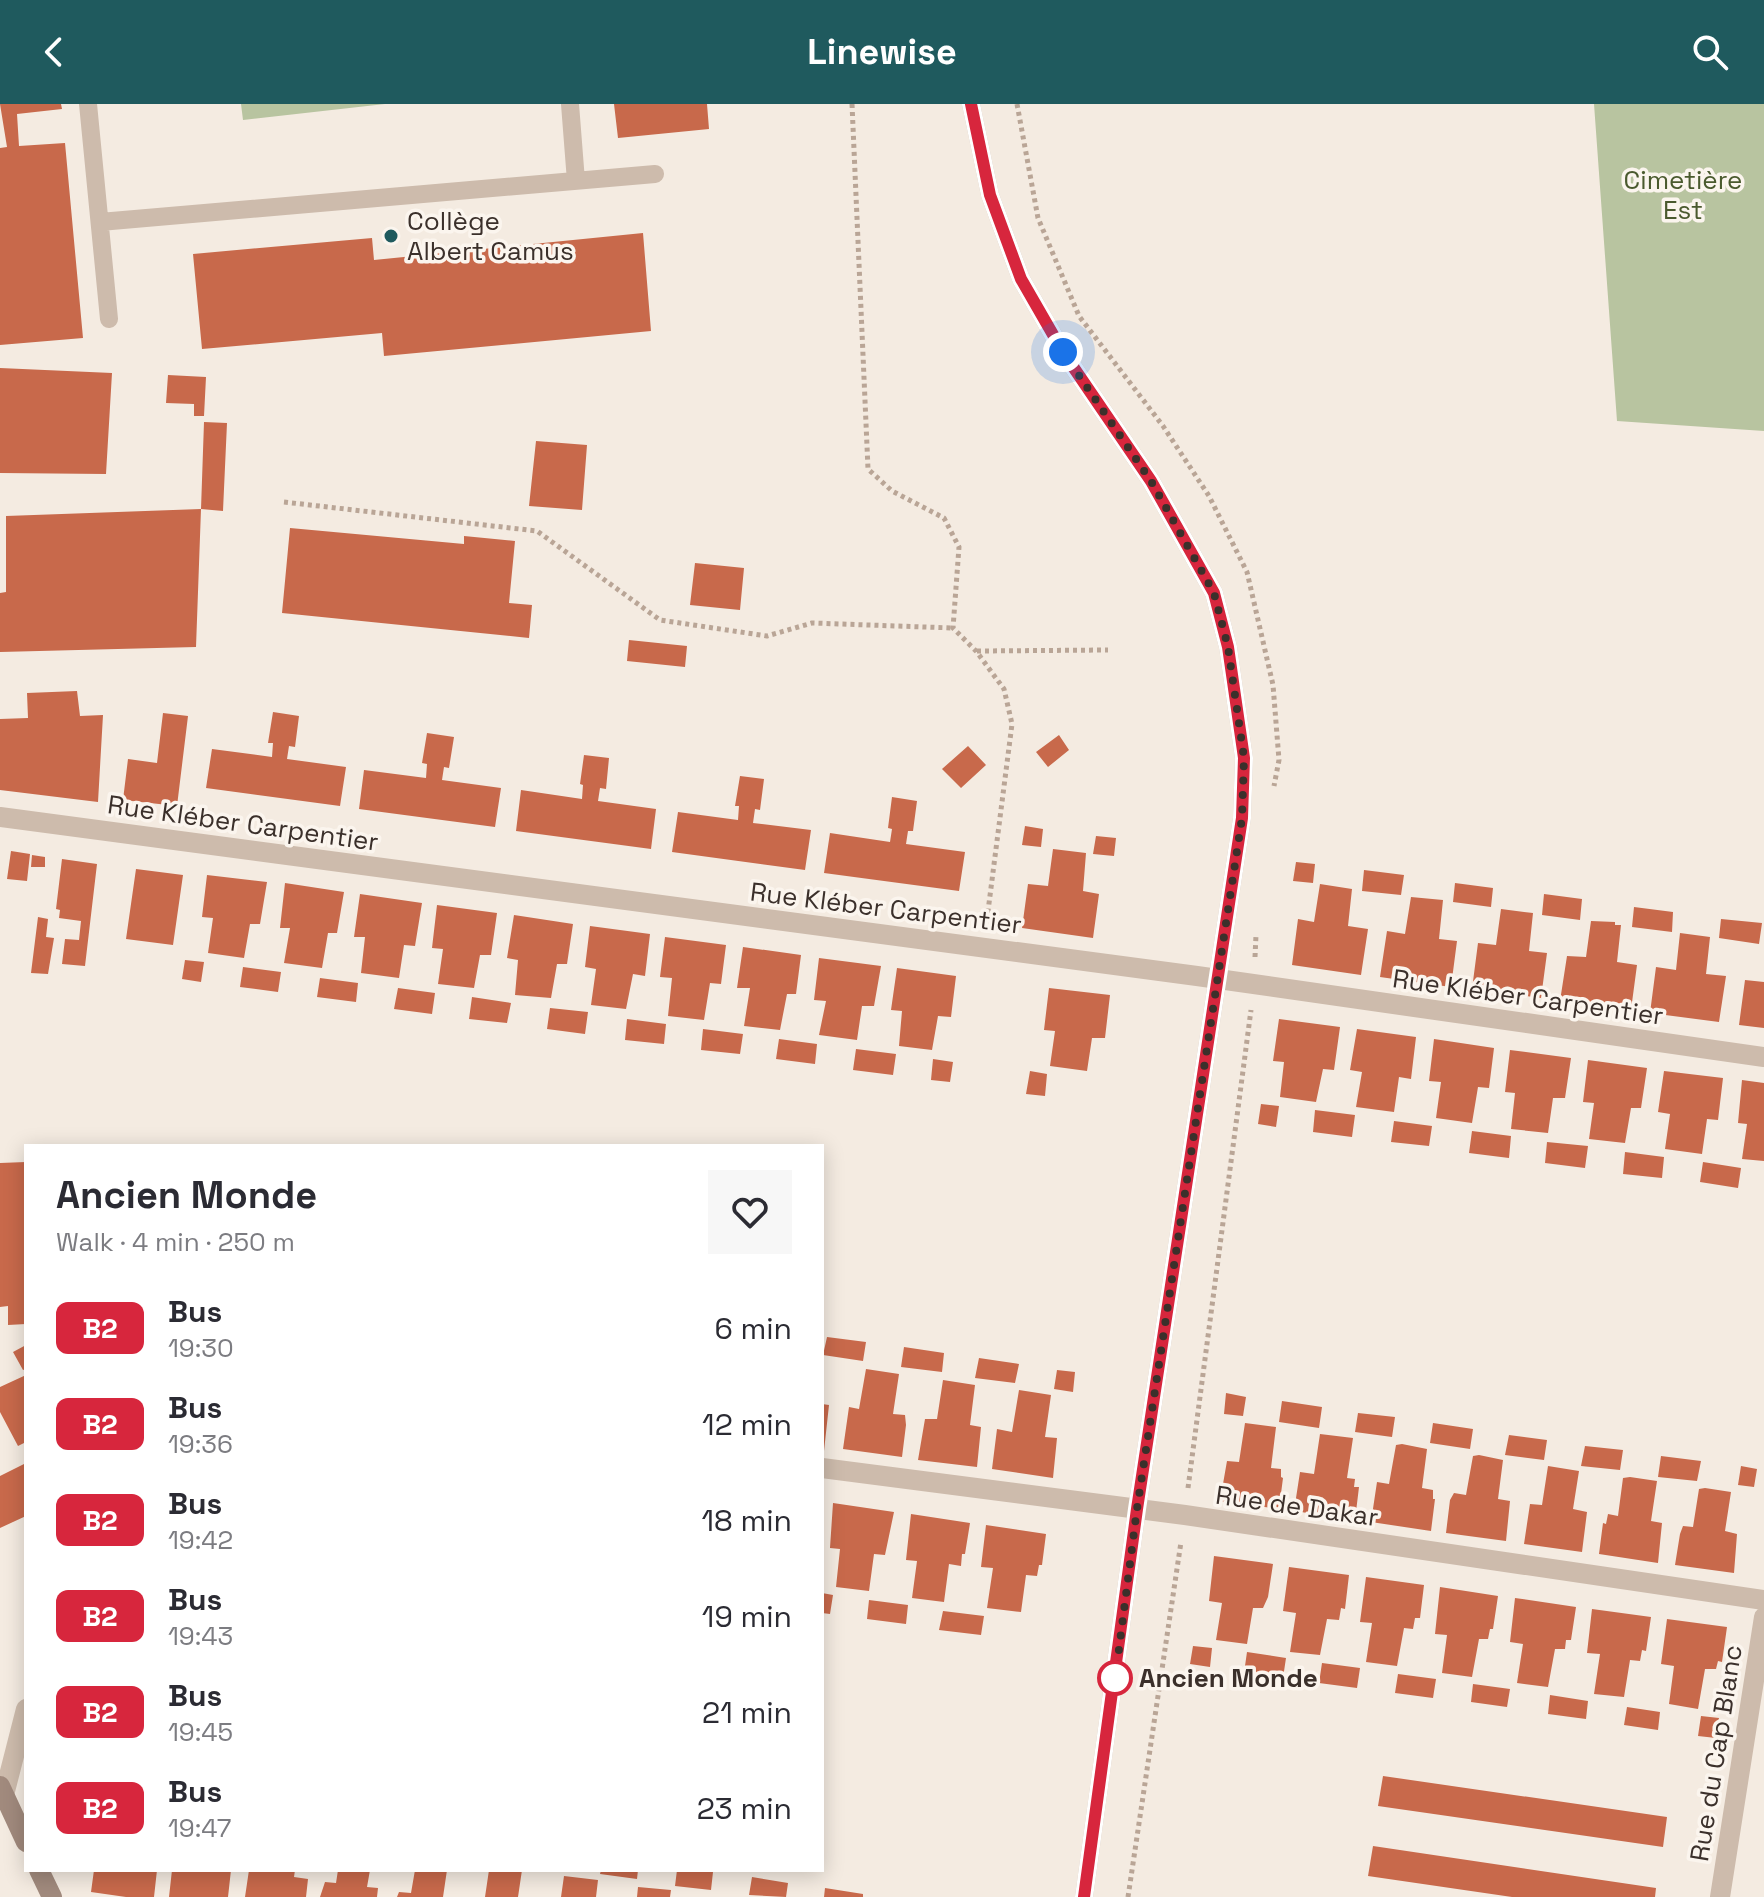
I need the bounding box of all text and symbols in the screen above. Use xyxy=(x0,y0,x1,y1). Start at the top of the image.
text: Linewise xyxy=(807,29,957,75)
icon: back xyxy=(32,30,76,74)
icon: search xyxy=(1688,30,1732,74)
park label: Cimetière Est xyxy=(1624,163,1742,227)
place label: Collège Albert Camus xyxy=(407,204,574,268)
marker: Collège Albert Camus xyxy=(382,227,400,245)
your location xyxy=(1043,332,1083,372)
street label: Rue Kléber Carpentier xyxy=(105,787,381,859)
street label: Rue Kléber Carpentier xyxy=(748,874,1024,942)
street label: Rue Kléber Carpentier xyxy=(1390,961,1666,1033)
button: heart xyxy=(708,1170,792,1254)
text: Ancien Monde xyxy=(56,1171,317,1219)
text: Walk · 4 min · 250 m xyxy=(56,1225,295,1259)
text: Bus xyxy=(168,1292,222,1331)
text: 6 min xyxy=(714,1309,792,1348)
text: B2 xyxy=(82,1310,118,1346)
text: 19:30 xyxy=(168,1331,234,1365)
text: Bus xyxy=(168,1388,222,1427)
text: 12 min xyxy=(702,1405,792,1444)
text: B2 xyxy=(82,1406,118,1442)
text: 19:36 xyxy=(168,1427,233,1461)
street label: Rue de Dakar xyxy=(1214,1478,1380,1534)
text: Bus xyxy=(168,1484,222,1523)
text: 18 min xyxy=(702,1501,792,1540)
text: B2 xyxy=(82,1502,118,1538)
text: 19:42 xyxy=(168,1523,233,1557)
text: Bus xyxy=(168,1580,222,1619)
text: 19 min xyxy=(702,1597,792,1636)
text: B2 xyxy=(82,1598,118,1634)
text: 19:43 xyxy=(168,1619,233,1653)
street label: Rue du Cap Blanc xyxy=(1682,1642,1750,1864)
marker: Ancien Monde xyxy=(1098,1661,1132,1695)
place label: Ancien Monde xyxy=(1139,1661,1318,1695)
text: Bus xyxy=(168,1676,222,1715)
text: 21 min xyxy=(702,1693,792,1732)
text: B2 xyxy=(82,1694,118,1730)
text: 19:45 xyxy=(168,1715,233,1749)
text: Bus xyxy=(168,1772,222,1811)
text: 23 min xyxy=(697,1789,792,1828)
text: B2 xyxy=(82,1790,118,1826)
text: 19:47 xyxy=(168,1811,231,1845)

